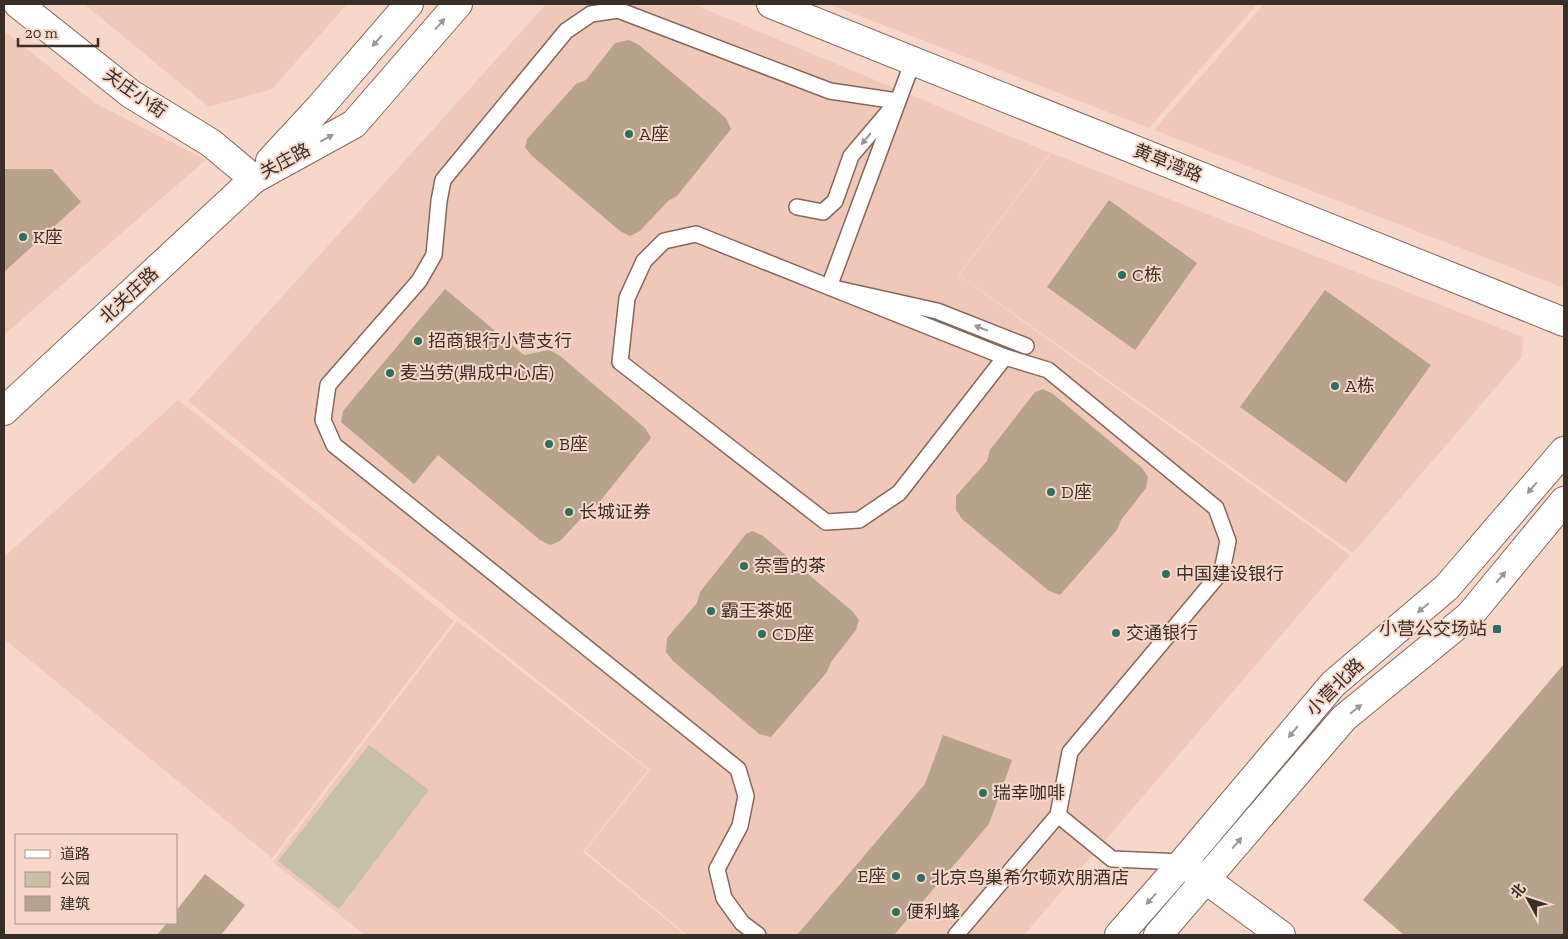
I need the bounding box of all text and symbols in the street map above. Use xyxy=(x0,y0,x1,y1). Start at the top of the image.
scale bar xyxy=(18,15,98,47)
one-way arrow xyxy=(434,18,446,30)
text: 20 m xyxy=(25,24,58,42)
one-way arrow xyxy=(371,34,383,46)
street label: 关庄小街 xyxy=(99,63,171,123)
place label: A座 xyxy=(639,123,669,145)
marker: A座 xyxy=(623,128,635,140)
one-way arrow xyxy=(860,132,871,145)
one-way arrow xyxy=(320,134,334,142)
street label: 关庄路 xyxy=(256,139,314,183)
street label: 黄草湾路 xyxy=(1131,139,1205,187)
place label: K座 xyxy=(33,226,63,248)
marker: K座 xyxy=(17,231,29,243)
street label: 北关庄路 xyxy=(95,262,163,328)
place label: C栋 xyxy=(1132,264,1162,286)
marker: C栋 xyxy=(1116,269,1128,281)
one-way arrow xyxy=(974,324,988,332)
place label: 招商银行小营支行 xyxy=(428,330,572,352)
marker: 招商银行小营支行 xyxy=(412,335,424,347)
place label: 麦当劳(鼎成中心店) xyxy=(400,362,554,384)
marker: 麦当劳(鼎成中心店) xyxy=(384,367,396,379)
place label: A栋 xyxy=(1345,375,1375,397)
marker: A栋 xyxy=(1329,380,1341,392)
place label: B座 xyxy=(559,433,588,455)
marker: B座 xyxy=(543,438,555,450)
place label: D座 xyxy=(1061,481,1092,503)
one-way arrow xyxy=(1527,482,1538,495)
marker: D座 xyxy=(1045,486,1057,498)
place label: 长城证券 xyxy=(579,501,651,523)
marker: 长城证券 xyxy=(563,506,575,518)
place label: 奈雪的茶 xyxy=(754,555,826,577)
marker: 奈雪的茶 xyxy=(738,560,750,572)
place label: 中国建设银行 xyxy=(1176,563,1284,585)
marker: 中国建设银行 xyxy=(1160,568,1172,580)
one-way arrow xyxy=(1496,571,1507,584)
place label: 霸王茶姬 xyxy=(721,600,793,622)
one-way arrow xyxy=(1416,602,1429,613)
marker: 霸王茶姬 xyxy=(705,605,717,617)
place label: 小营公交场站 xyxy=(1379,618,1487,640)
place label: 交通银行 xyxy=(1126,622,1198,644)
place label: CD座 xyxy=(772,623,814,645)
marker: 小营公交场站 xyxy=(1491,623,1503,635)
marker: 交通银行 xyxy=(1110,627,1122,639)
marker: CD座 xyxy=(756,628,768,640)
street label: 小营北路 xyxy=(1302,654,1368,720)
one-way arrow xyxy=(1349,703,1362,714)
one-way arrow xyxy=(1287,725,1299,737)
place label: 瑞幸咖啡 xyxy=(993,782,1065,804)
marker: 瑞幸咖啡 xyxy=(977,787,989,799)
legend xyxy=(15,834,178,924)
one-way arrow xyxy=(1231,838,1243,850)
text: 道路 xyxy=(60,845,90,863)
place label: E座 xyxy=(857,865,886,887)
place label: 北京鸟巢希尔顿欢朋酒店 xyxy=(931,867,1129,889)
text: 公园 xyxy=(60,870,90,888)
marker: E座 xyxy=(890,870,902,882)
marker: 北京鸟巢希尔顿欢朋酒店 xyxy=(915,872,927,884)
north arrow xyxy=(1503,874,1553,924)
text: 北 xyxy=(1507,880,1529,902)
one-way arrow xyxy=(1145,892,1157,904)
text: 建筑 xyxy=(60,895,90,913)
place label: 便利蜂 xyxy=(906,901,960,923)
marker: 便利蜂 xyxy=(890,906,902,918)

